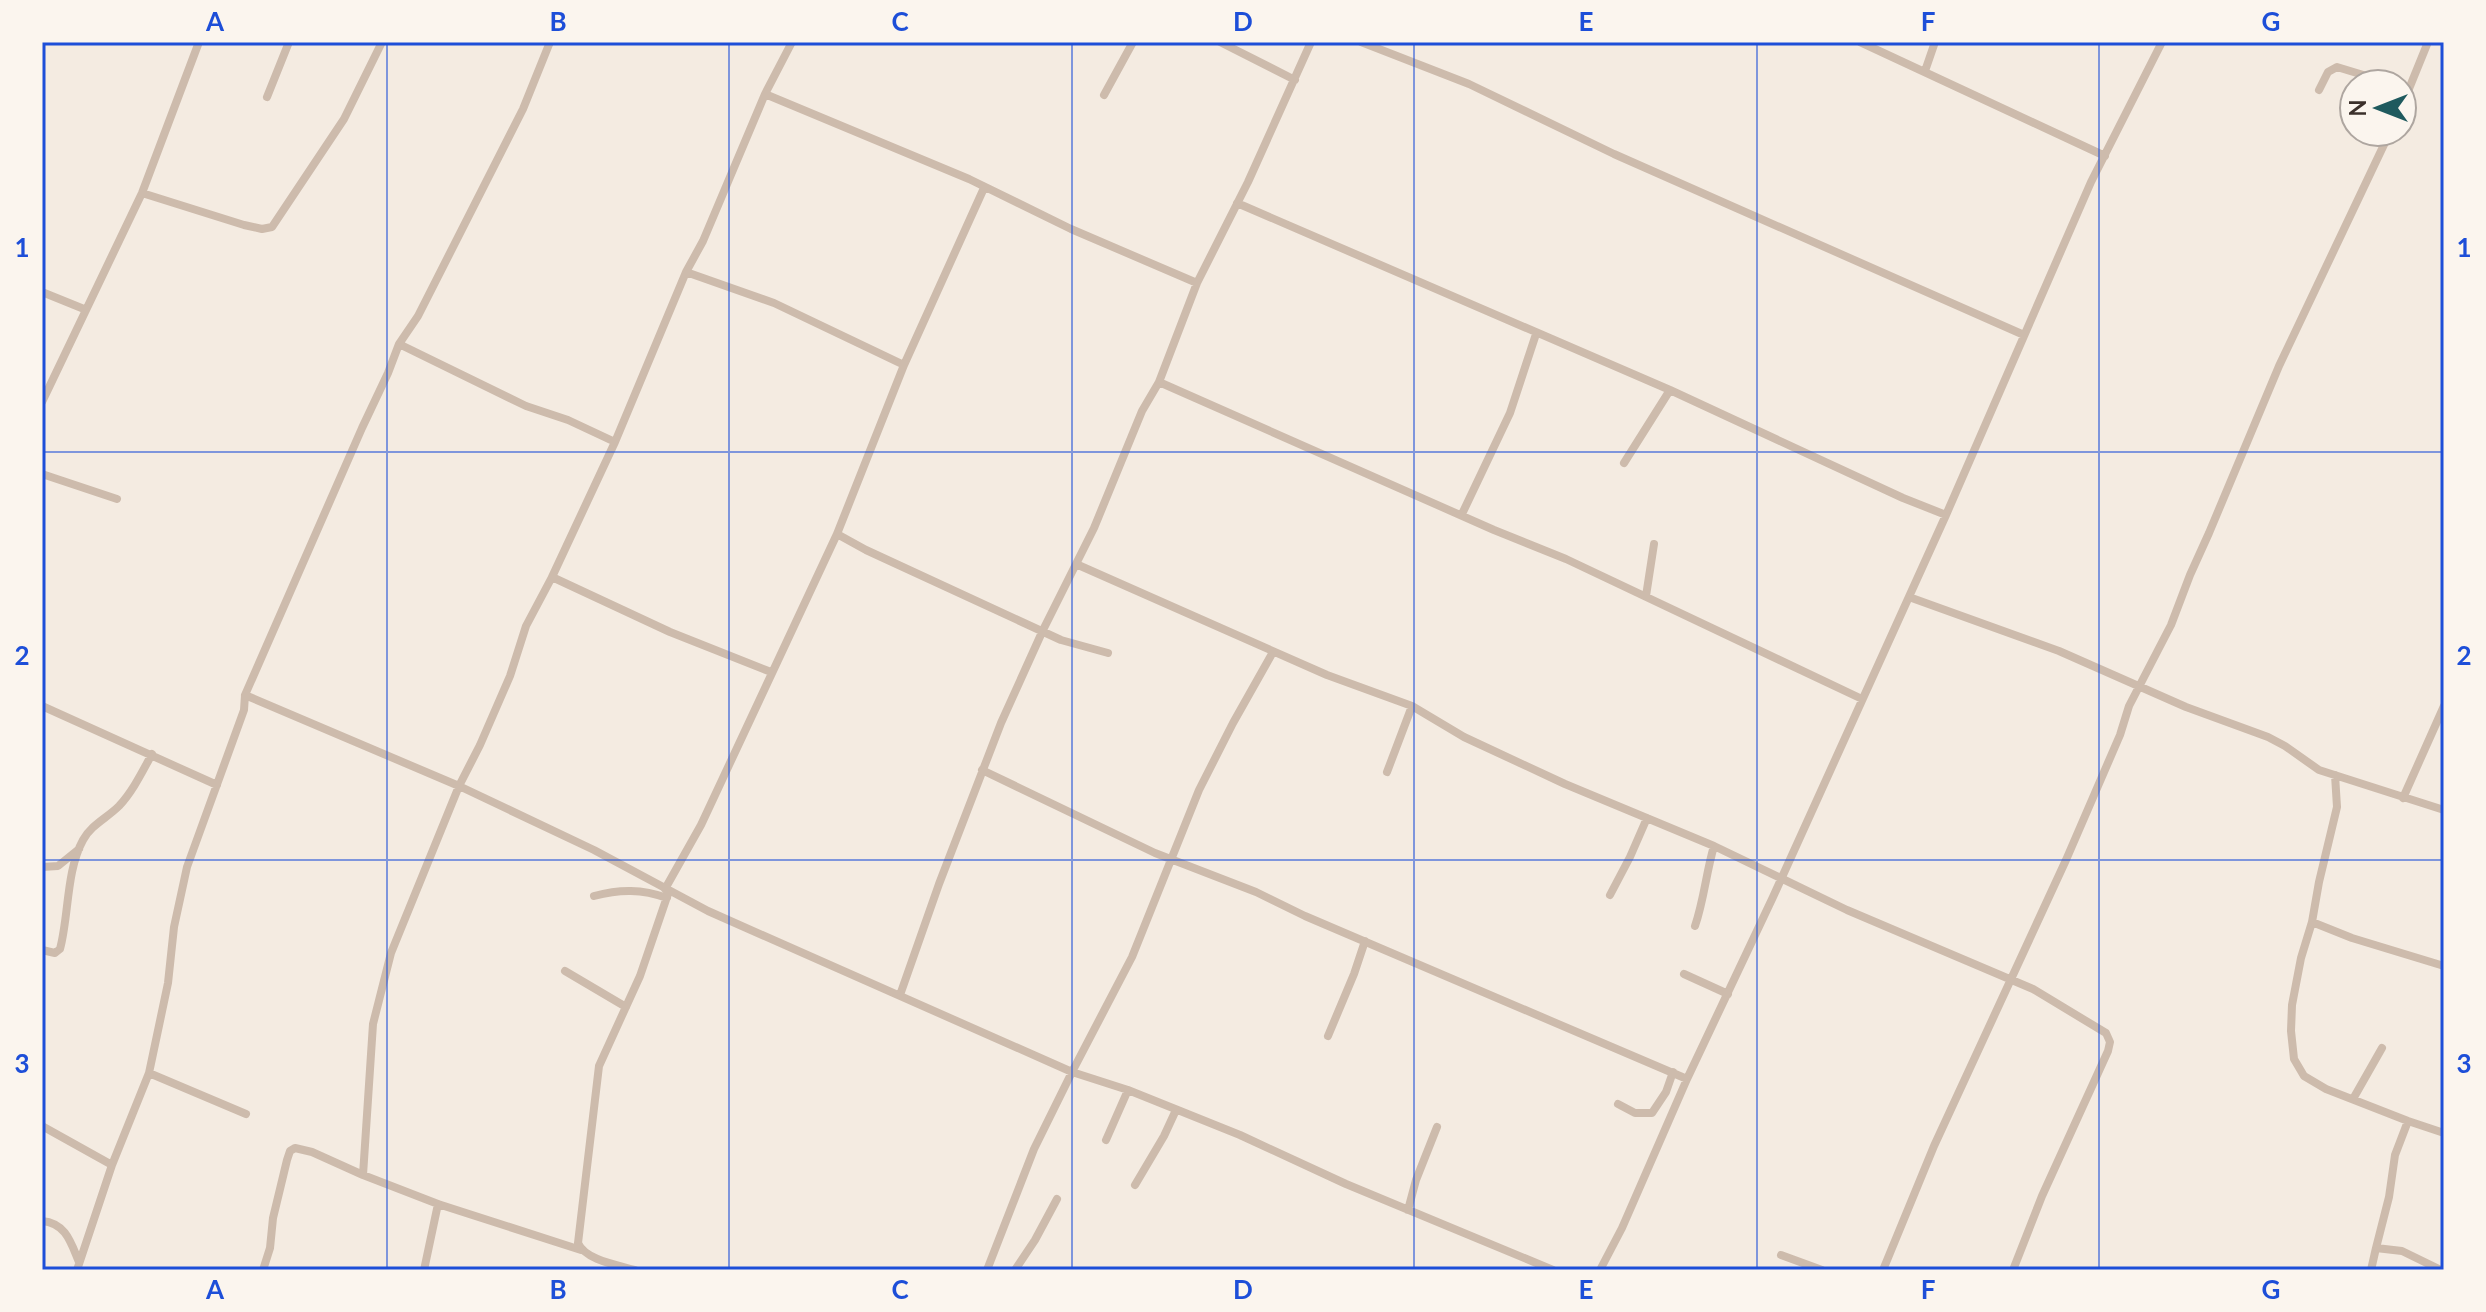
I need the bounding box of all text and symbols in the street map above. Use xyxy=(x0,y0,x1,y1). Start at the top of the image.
text: A xyxy=(205,5,225,37)
text: B xyxy=(549,5,567,37)
text: C xyxy=(891,5,909,37)
text: D xyxy=(1233,5,1253,37)
text: E xyxy=(1579,5,1593,37)
text: F xyxy=(1921,5,1935,37)
text: G xyxy=(2262,5,2280,37)
north arrow xyxy=(2338,68,2418,148)
text: N xyxy=(2344,100,2371,116)
text: 1 xyxy=(14,231,30,263)
text: 1 xyxy=(2456,231,2472,263)
text: 2 xyxy=(14,639,30,671)
text: 2 xyxy=(2456,639,2472,671)
text: 3 xyxy=(14,1047,30,1079)
text: 3 xyxy=(2456,1047,2472,1079)
text: A xyxy=(205,1273,225,1305)
text: B xyxy=(549,1273,567,1305)
text: C xyxy=(891,1273,909,1305)
text: D xyxy=(1233,1273,1253,1305)
text: E xyxy=(1579,1273,1593,1305)
text: F xyxy=(1921,1273,1935,1305)
text: G xyxy=(2262,1273,2280,1305)

